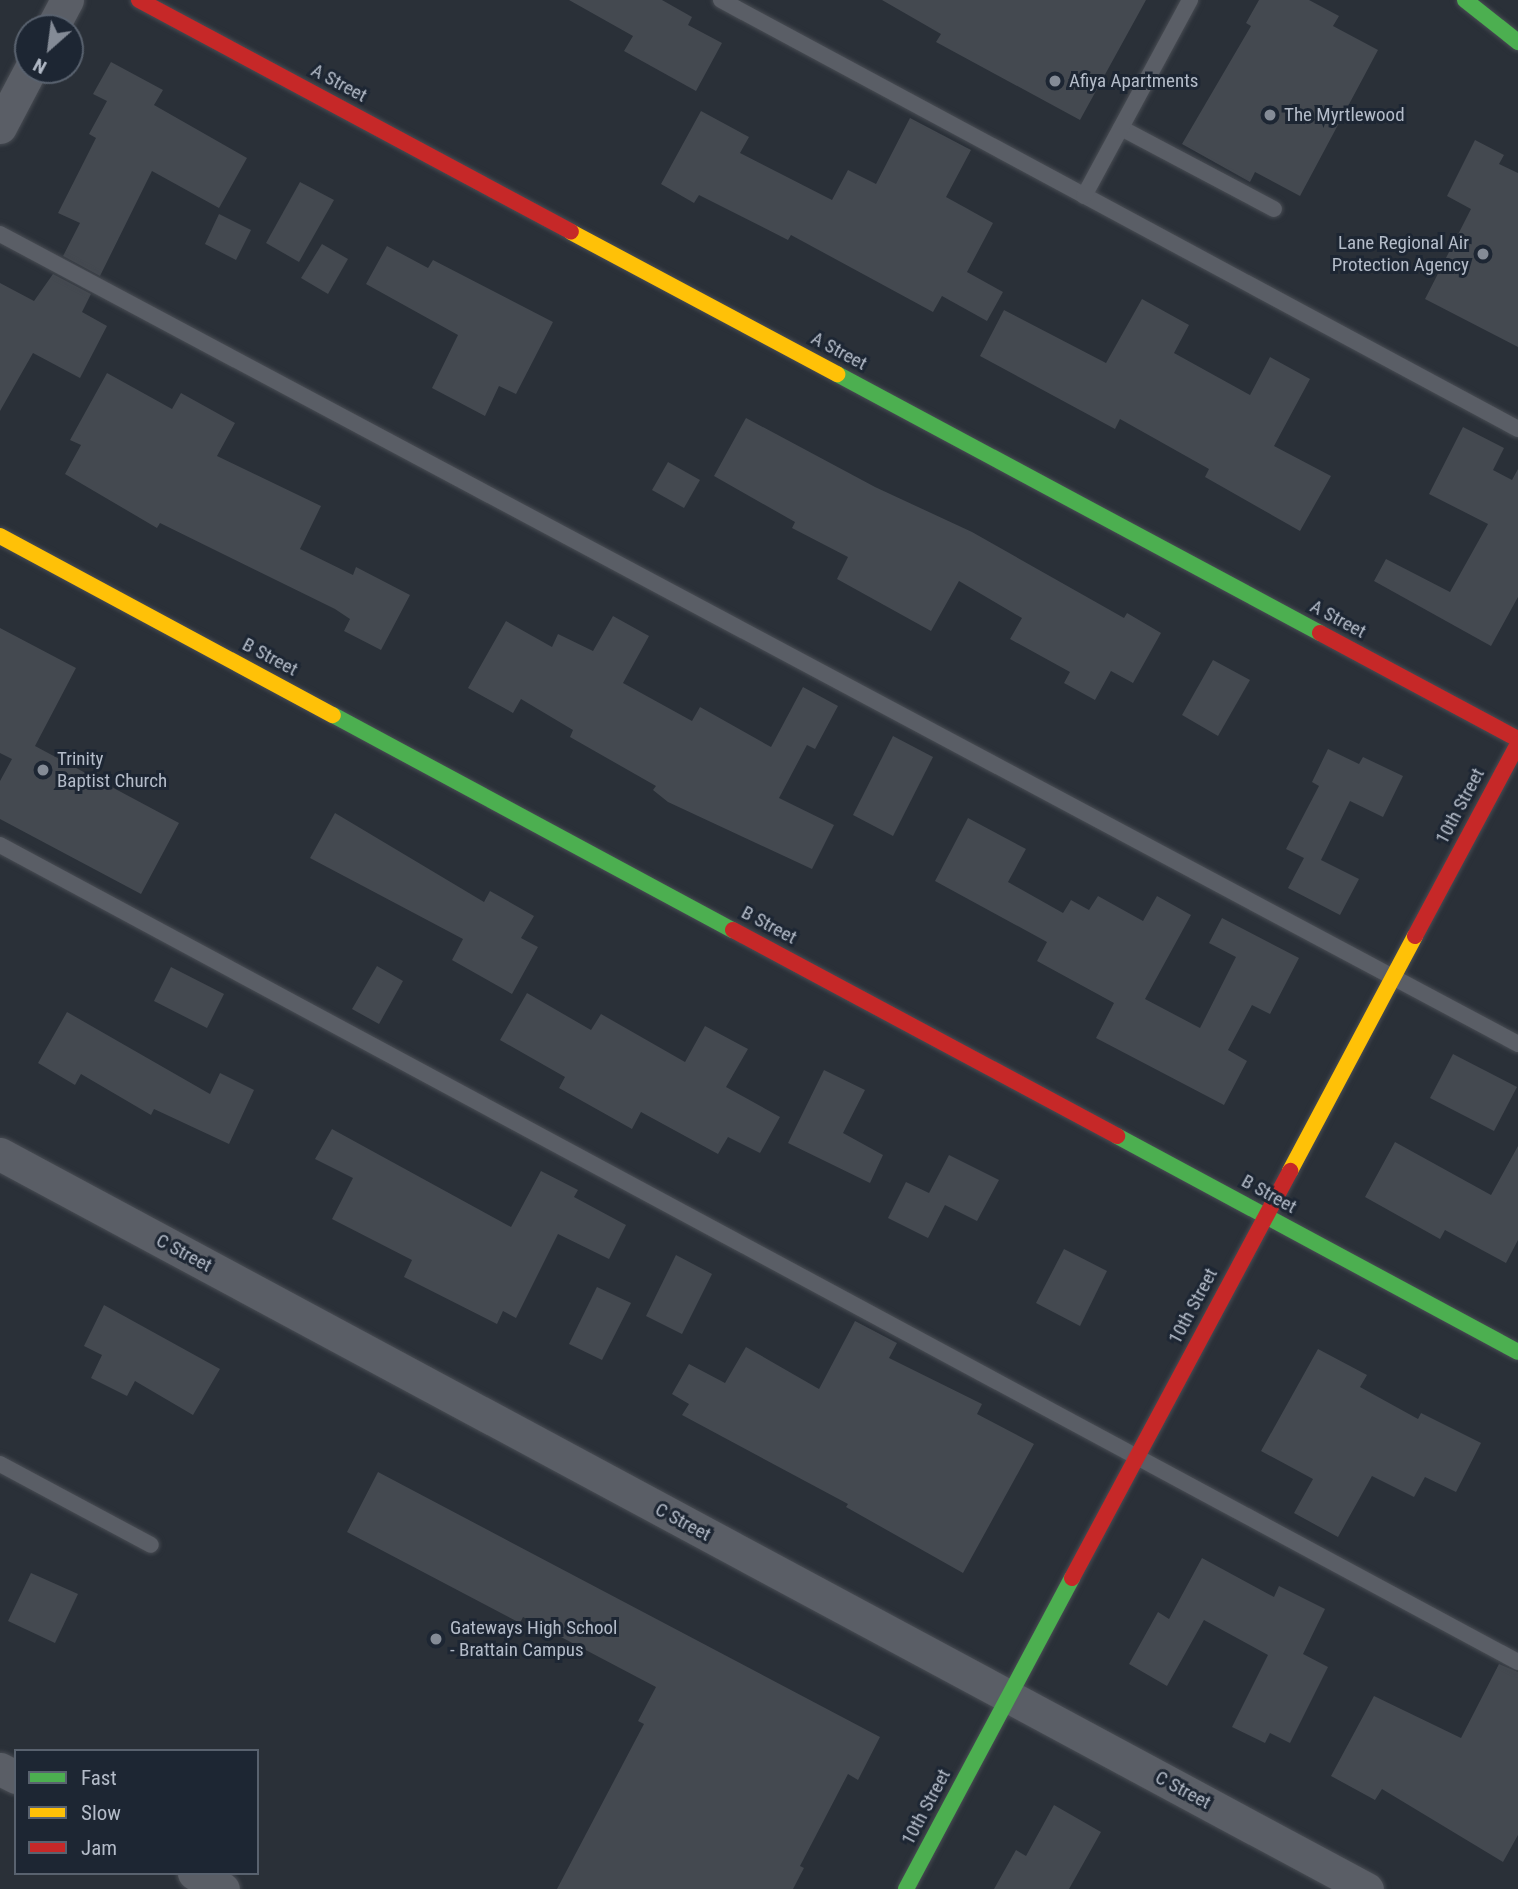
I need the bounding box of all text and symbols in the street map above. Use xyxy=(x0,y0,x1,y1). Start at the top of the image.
north arrow xyxy=(14,14,84,84)
text: N xyxy=(29,53,50,79)
street label: A Street xyxy=(307,59,371,107)
place label: Afiya Apartments xyxy=(1069,70,1199,92)
marker: Afiya Apartments xyxy=(1047,73,1063,89)
place label: The Myrtlewood xyxy=(1284,104,1405,126)
marker: The Myrtlewood xyxy=(1262,107,1278,123)
place label: Lane Regional Air Protection Agency xyxy=(1332,232,1469,276)
marker: Lane Regional Air Protection Agency xyxy=(1475,246,1491,262)
street label: A Street xyxy=(807,327,871,375)
street label: A Street xyxy=(1306,595,1370,643)
street label: B Street xyxy=(238,633,302,681)
place label: Trinity Baptist Church xyxy=(57,748,167,792)
marker: Trinity Baptist Church xyxy=(35,762,51,778)
street label: 10th Street xyxy=(1431,764,1489,848)
street label: B Street xyxy=(737,901,801,949)
street label: B Street xyxy=(1238,1170,1300,1218)
street label: C Street xyxy=(152,1229,216,1277)
street label: 10th Street xyxy=(1164,1264,1222,1348)
street label: C Street xyxy=(651,1498,715,1546)
place label: Gateways High School - Brattain Campus xyxy=(450,1617,617,1661)
marker: Gateways High School - Brattain Campus xyxy=(428,1631,444,1647)
legend xyxy=(14,1749,259,1875)
street label: 10th Street xyxy=(897,1765,955,1849)
text: Fast xyxy=(81,1766,117,1790)
street label: C Street xyxy=(1151,1766,1215,1814)
text: Slow xyxy=(81,1801,121,1825)
text: Jam xyxy=(81,1836,117,1860)

